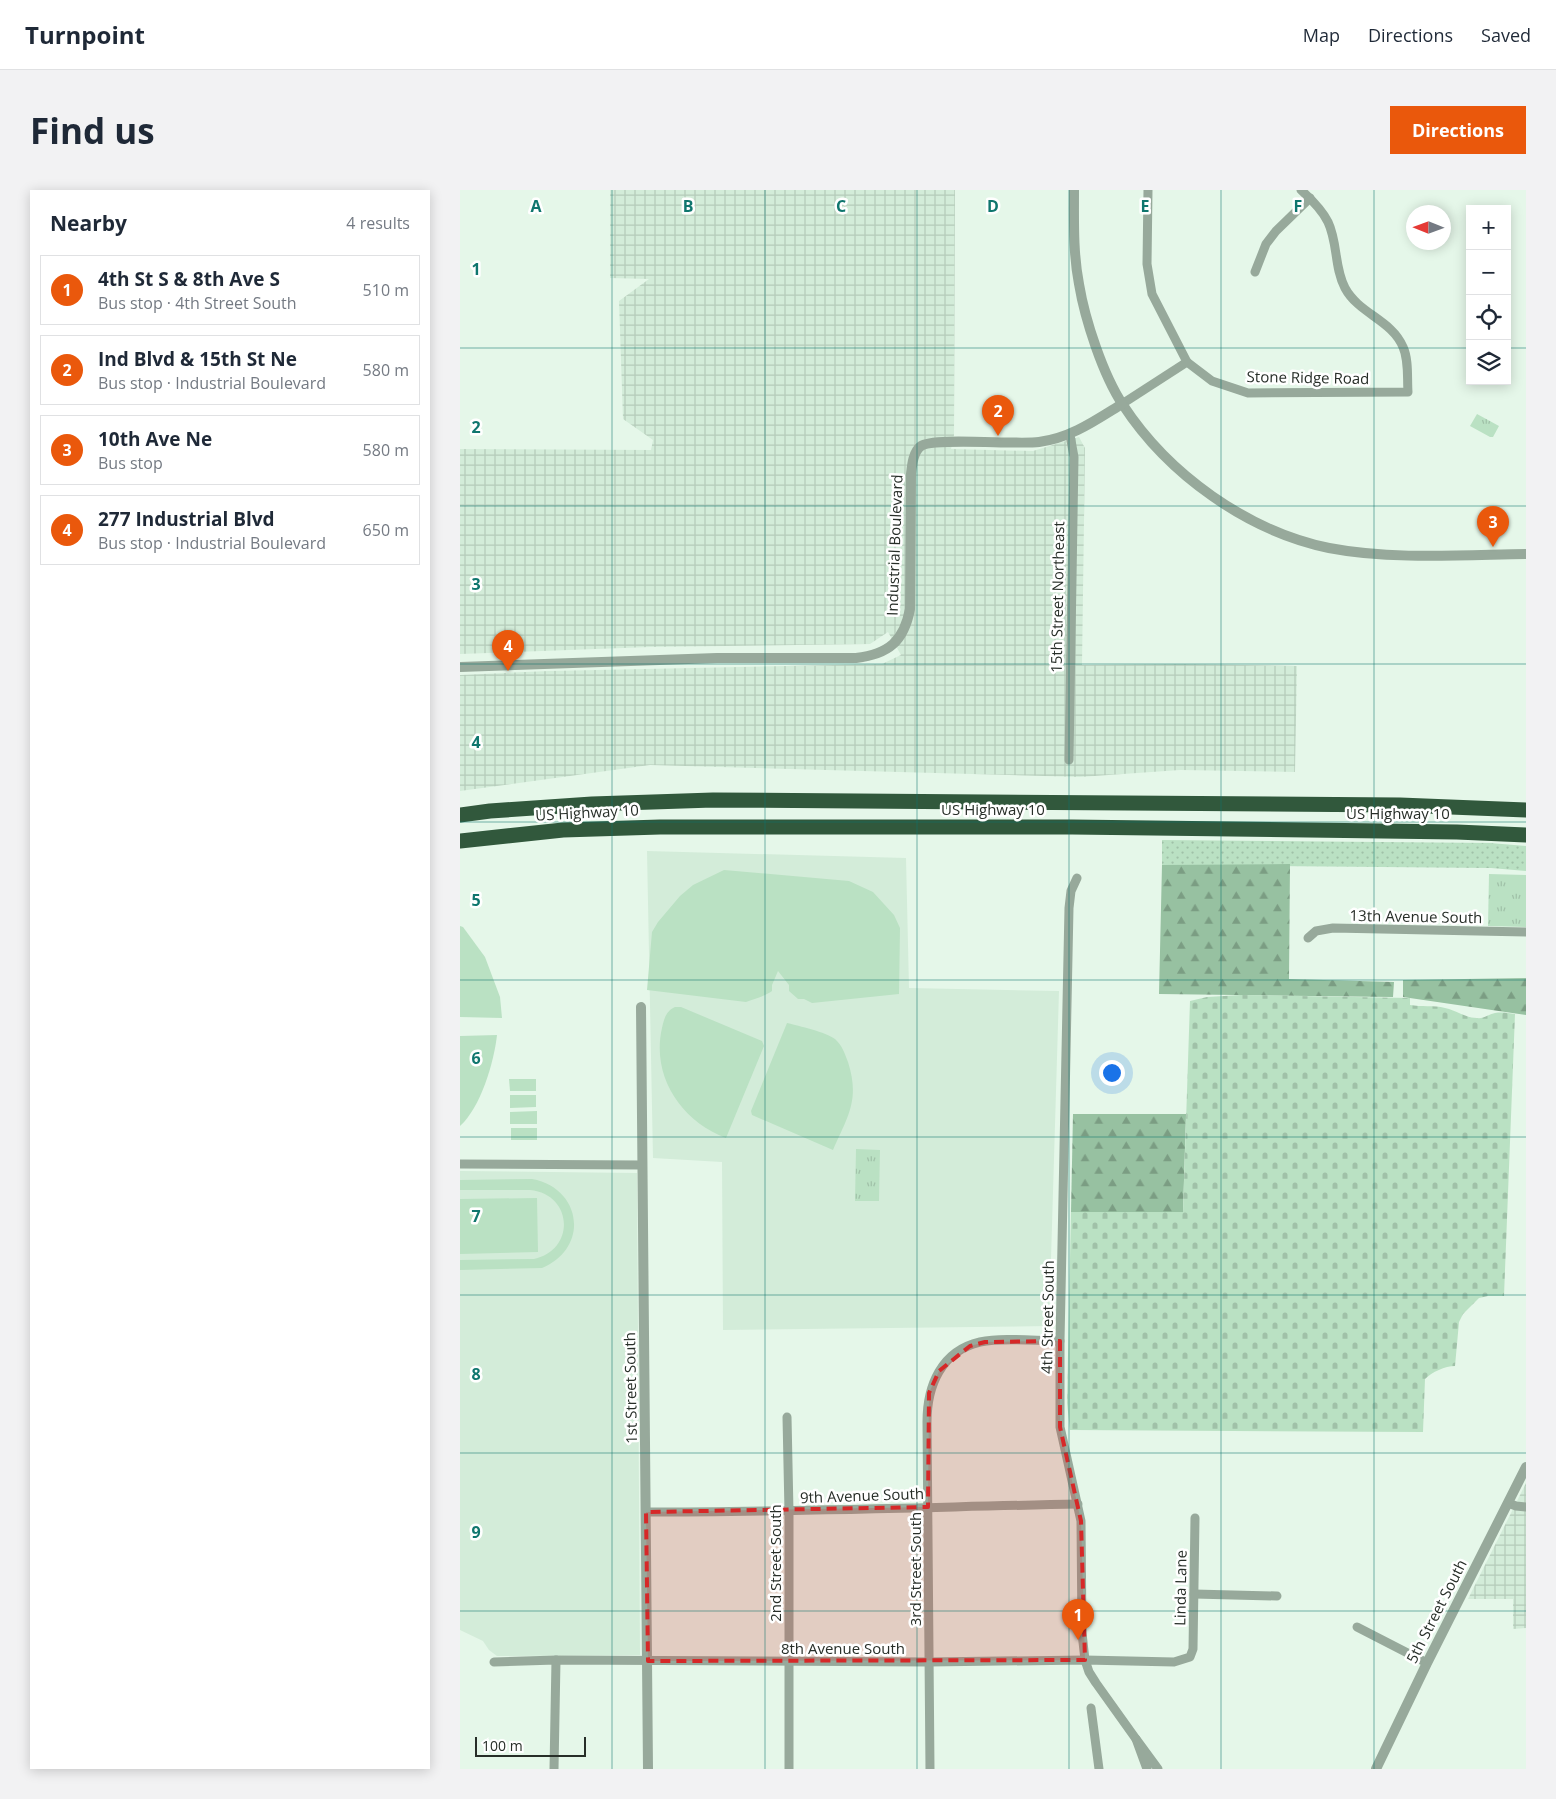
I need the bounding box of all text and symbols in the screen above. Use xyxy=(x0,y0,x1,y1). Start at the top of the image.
text: Turnpoint xyxy=(25,18,145,51)
text: Map xyxy=(1303,23,1340,47)
text: Directions xyxy=(1368,23,1453,47)
text: Saved xyxy=(1481,23,1531,47)
button: Directions xyxy=(1390,106,1526,154)
text: Find us xyxy=(30,107,155,154)
text: A xyxy=(530,195,542,217)
text: B xyxy=(683,195,693,217)
text: C xyxy=(836,195,846,217)
text: D xyxy=(987,195,999,217)
text: E xyxy=(1141,195,1150,217)
text: F xyxy=(1294,195,1302,217)
north arrow xyxy=(1406,205,1451,250)
map controls xyxy=(1466,205,1511,385)
button: + xyxy=(1466,205,1511,250)
text: Nearby xyxy=(50,209,127,237)
text: 4 results xyxy=(346,212,410,234)
button: − xyxy=(1466,250,1511,295)
text: 1 xyxy=(471,258,481,280)
text: 4th St S & 8th Ave S xyxy=(98,266,280,292)
text: 1 xyxy=(62,279,72,301)
text: 510 m xyxy=(363,279,409,301)
text: Bus stop · 4th Street South xyxy=(98,292,297,314)
button: locate xyxy=(1466,295,1511,340)
button: layers xyxy=(1466,340,1511,385)
text: Ind Blvd & 15th St Ne xyxy=(98,346,297,372)
text: 2 xyxy=(62,359,72,381)
text: 580 m xyxy=(363,359,409,381)
street label: Stone Ridge Road xyxy=(1247,366,1369,388)
text: Bus stop · Industrial Boulevard xyxy=(98,372,326,394)
pin: 2 xyxy=(982,395,1014,436)
text: 2 xyxy=(471,416,481,438)
text: 10th Ave Ne xyxy=(98,426,212,452)
text: 3 xyxy=(62,439,72,461)
text: 580 m xyxy=(363,439,409,461)
text: Bus stop xyxy=(98,452,163,474)
street label: Industrial Boulevard xyxy=(882,474,906,616)
text: 277 Industrial Blvd xyxy=(98,506,275,532)
pin: 3 xyxy=(1477,506,1509,547)
text: 4 xyxy=(62,519,72,541)
text: 650 m xyxy=(363,519,409,541)
street label: 15th Street Northeast xyxy=(1046,521,1068,673)
text: Bus stop · Industrial Boulevard xyxy=(98,532,326,554)
text: 3 xyxy=(471,573,481,595)
pin: 4 xyxy=(492,630,524,671)
text: 4 xyxy=(471,731,481,753)
street label: US Highway 10 xyxy=(535,799,639,825)
street label: US Highway 10 xyxy=(941,799,1045,819)
street label: US Highway 10 xyxy=(1346,803,1450,823)
text: 5 xyxy=(471,889,481,911)
street label: 13th Avenue South xyxy=(1349,905,1483,927)
text: 6 xyxy=(471,1047,481,1069)
your location xyxy=(1099,1060,1125,1086)
text: 7 xyxy=(471,1205,481,1227)
street label: 4th Street South xyxy=(1036,1260,1058,1374)
street label: 1st Street South xyxy=(619,1332,641,1444)
text: 8 xyxy=(471,1363,481,1385)
street label: 9th Avenue South xyxy=(800,1483,924,1507)
street label: 2nd Street South xyxy=(765,1504,785,1622)
street label: 3rd Street South xyxy=(905,1512,925,1626)
text: 9 xyxy=(471,1521,481,1543)
street label: Linda Lane xyxy=(1169,1550,1191,1626)
street label: 5th Street South xyxy=(1401,1556,1471,1666)
pin: 1 xyxy=(1062,1599,1094,1640)
street label: 8th Avenue South xyxy=(781,1638,905,1658)
scale bar xyxy=(475,1734,586,1757)
text: 100 m xyxy=(482,1736,523,1755)

